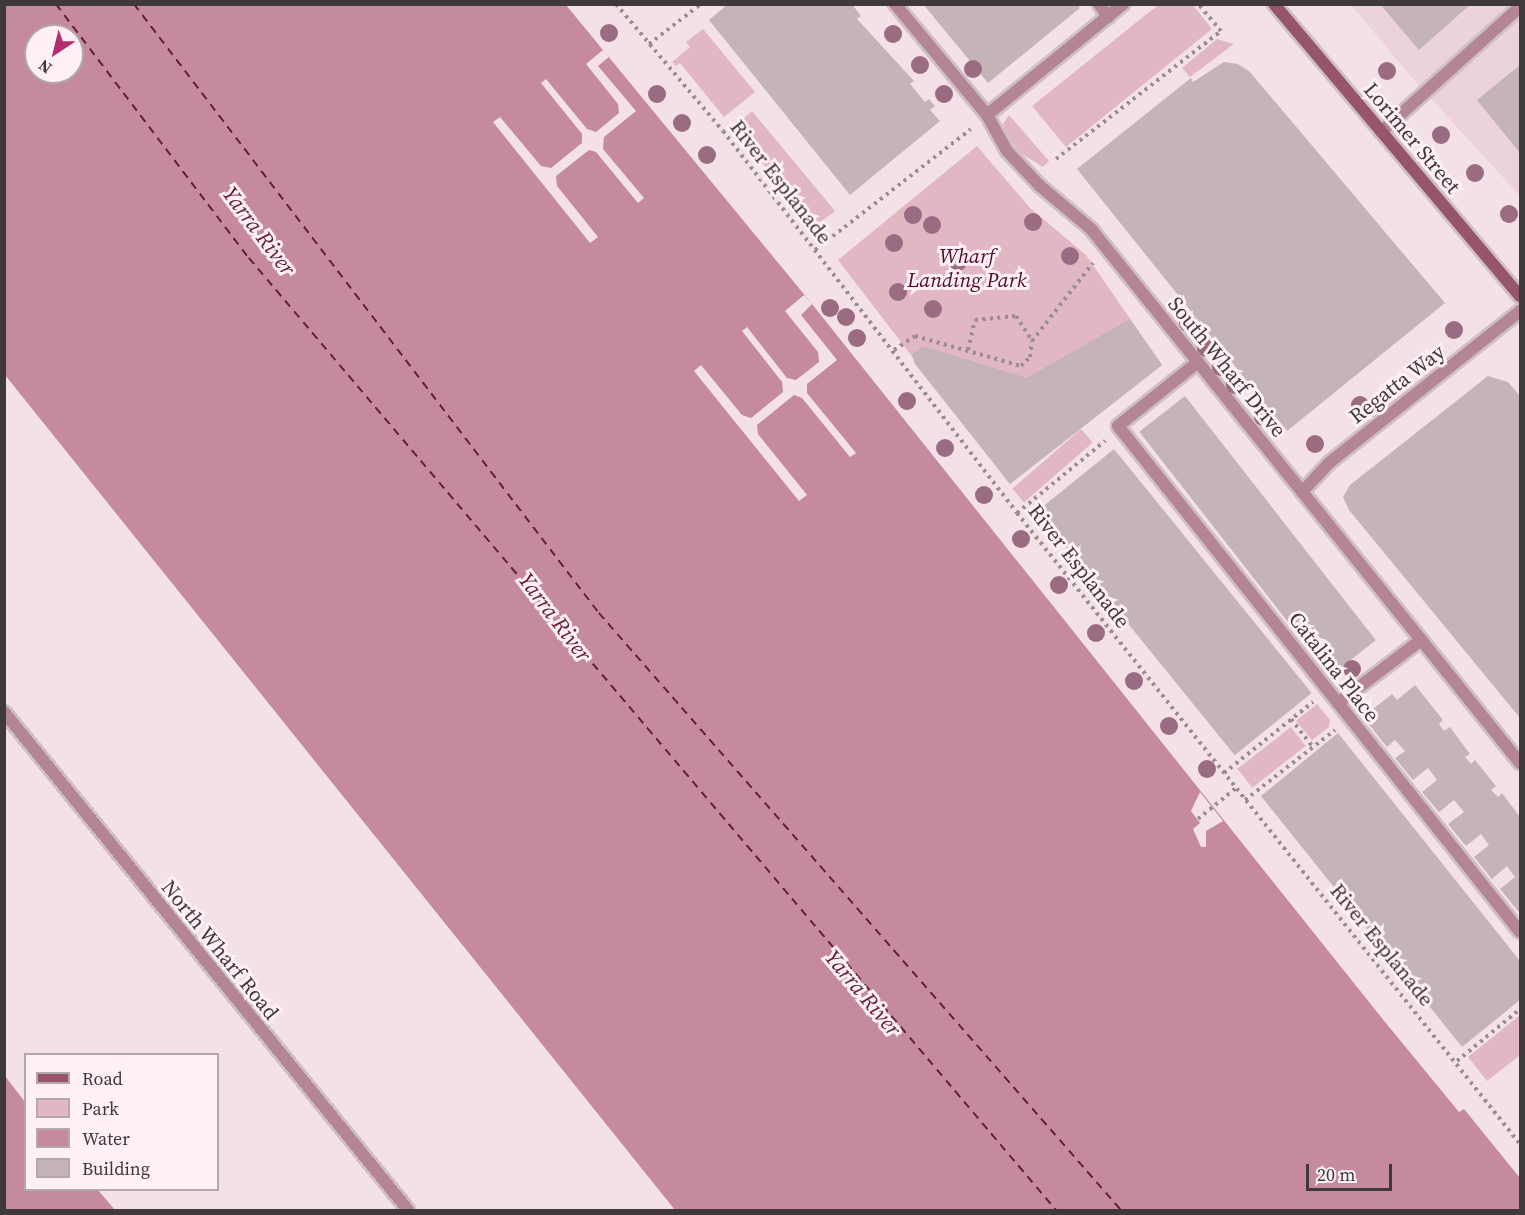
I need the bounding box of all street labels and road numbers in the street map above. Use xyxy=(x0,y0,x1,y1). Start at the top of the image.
street label: Lorimer Street xyxy=(1358,77,1466,199)
street label: River Esplanade xyxy=(725,115,837,249)
street label: South Wharf Drive xyxy=(1162,291,1292,443)
street label: Regatta Way xyxy=(1344,339,1450,429)
street label: River Esplanade xyxy=(1023,499,1135,633)
street label: Catalina Place xyxy=(1283,607,1385,727)
street label: North Wharf Road xyxy=(156,875,284,1025)
street label: River Esplanade xyxy=(1325,879,1439,1011)

